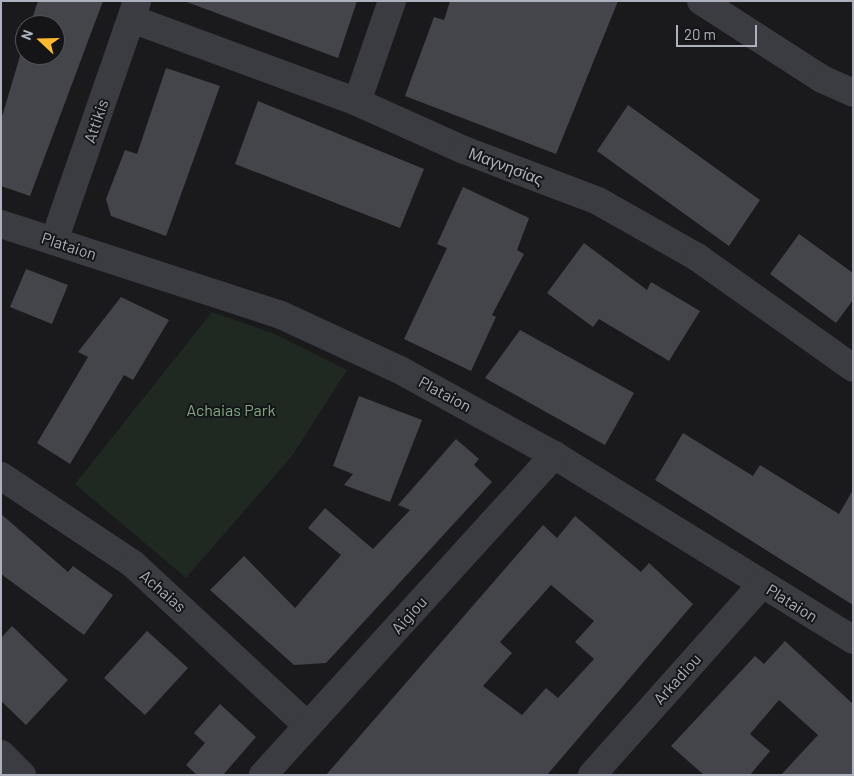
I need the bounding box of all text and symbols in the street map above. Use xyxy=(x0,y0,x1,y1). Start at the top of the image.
north arrow xyxy=(15,15,65,65)
scale bar xyxy=(679,15,760,47)
text: 20 m xyxy=(684,25,716,43)
text: N xyxy=(17,27,36,42)
street label: Attikis xyxy=(80,97,112,145)
street label: Μαγνησίας xyxy=(466,143,546,189)
street label: Plataion xyxy=(39,228,99,264)
street label: Plataion xyxy=(415,372,475,416)
park label: Achaias Park xyxy=(186,400,276,420)
street label: Achaias xyxy=(136,566,190,616)
street label: Plataion xyxy=(763,580,821,626)
street label: Aigiou xyxy=(387,592,431,638)
street label: Arkadiou xyxy=(649,650,705,708)

